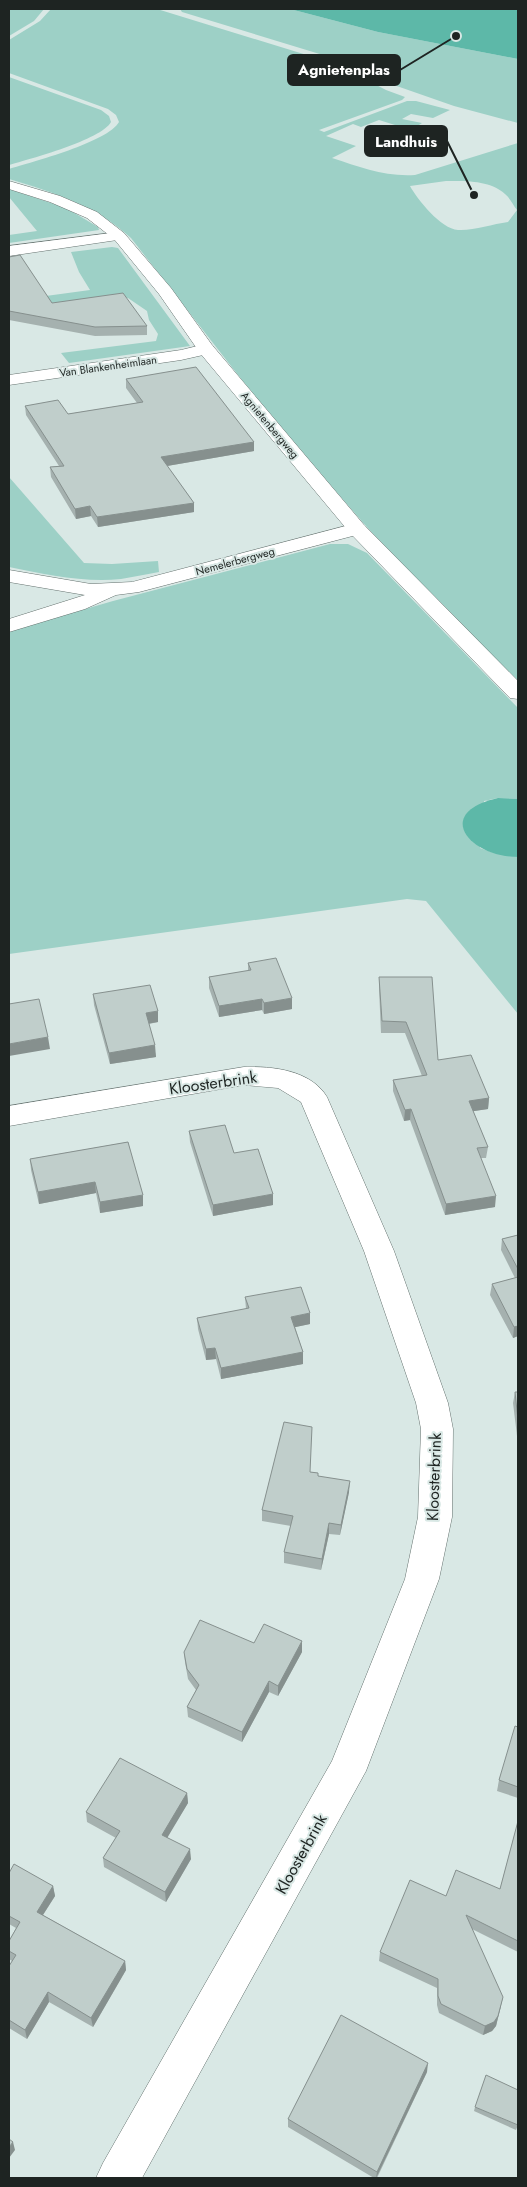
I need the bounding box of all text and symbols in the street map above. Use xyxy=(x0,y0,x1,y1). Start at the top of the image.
callout: Agnietenplas xyxy=(288,55,400,85)
text: Agnietenplas xyxy=(297,59,390,81)
callout: Landhuis xyxy=(365,126,447,156)
text: Landhuis xyxy=(375,131,437,153)
street label: Van Blankenheimlaan xyxy=(58,351,158,381)
street label: Agnietenbergweg xyxy=(237,388,303,462)
street label: Nemelerbergweg xyxy=(194,543,276,579)
street label: Kloosterbrink xyxy=(168,1065,259,1101)
street label: Kloosterbrink xyxy=(421,1431,447,1522)
street label: Kloosterbrink xyxy=(270,1809,333,1898)

